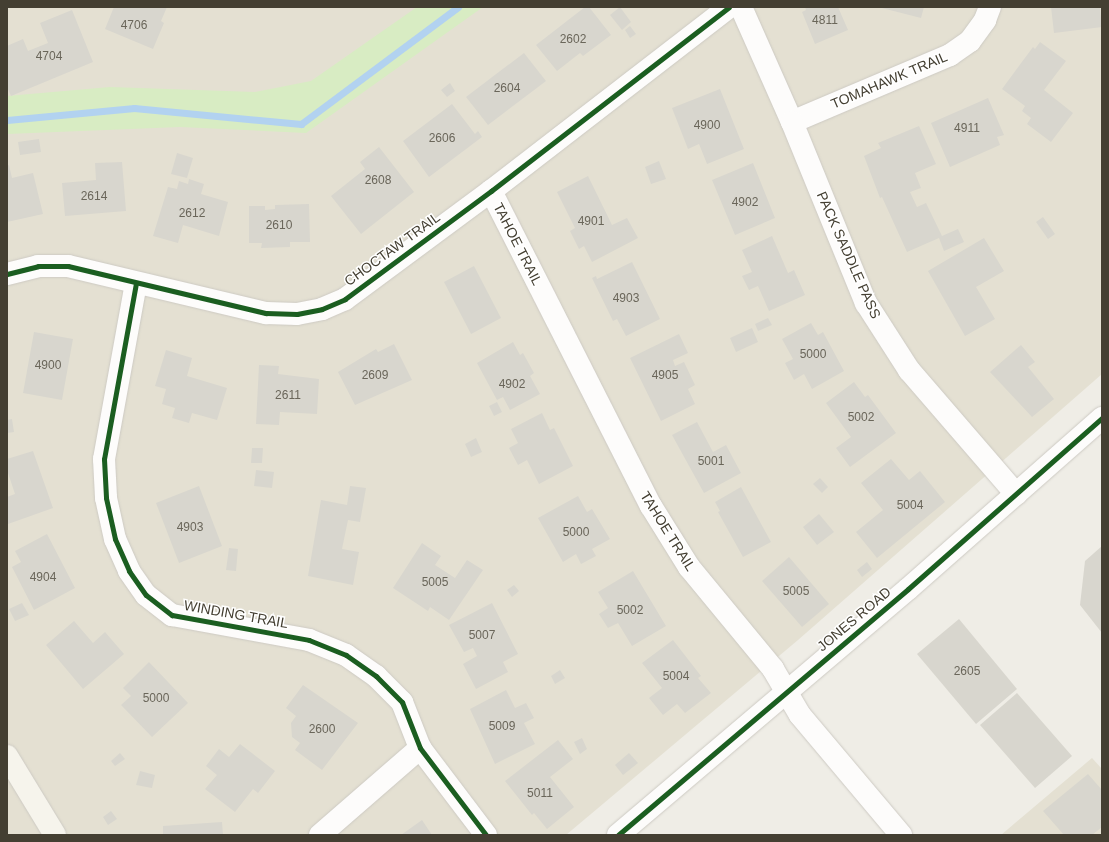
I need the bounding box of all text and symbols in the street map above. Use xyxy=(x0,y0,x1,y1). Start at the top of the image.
house number: 4811 xyxy=(812,14,838,28)
house number: 4706 xyxy=(121,19,147,33)
house number: 2602 xyxy=(560,33,586,47)
street label: TOMAHAWK TRAIL xyxy=(828,48,950,112)
house number: 4704 xyxy=(36,50,62,64)
house number: 2604 xyxy=(494,82,520,96)
house number: 4900 xyxy=(694,119,720,133)
house number: 4911 xyxy=(954,122,980,136)
house number: 2606 xyxy=(429,132,455,146)
house number: 2608 xyxy=(365,174,391,188)
street label: PACK SADDLE PASS xyxy=(813,189,885,321)
house number: 2614 xyxy=(81,190,107,204)
house number: 4902 xyxy=(732,196,758,210)
street label: TAHOE TRAIL xyxy=(490,200,546,288)
house number: 2612 xyxy=(179,207,205,221)
street label: CHOCTAW TRAIL xyxy=(341,209,443,289)
house number: 4901 xyxy=(578,215,604,229)
house number: 2610 xyxy=(266,219,292,233)
house number: 4903 xyxy=(613,292,639,306)
house number: 5000 xyxy=(800,348,826,362)
house number: 4900 xyxy=(35,359,61,373)
house number: 2609 xyxy=(362,369,388,383)
house number: 4905 xyxy=(652,369,678,383)
house number: 4902 xyxy=(499,378,525,392)
house number: 2611 xyxy=(275,389,301,403)
house number: 5002 xyxy=(848,411,874,425)
house number: 5001 xyxy=(698,455,724,469)
street label: TAHOE TRAIL xyxy=(637,488,699,574)
house number: 5004 xyxy=(897,499,923,513)
house number: 4903 xyxy=(177,521,203,535)
house number: 5000 xyxy=(563,526,589,540)
house number: 4904 xyxy=(30,571,56,585)
house number: 5005 xyxy=(422,576,448,590)
street label: JONES ROAD xyxy=(814,583,894,655)
house number: 5005 xyxy=(783,585,809,599)
street label: WINDING TRAIL xyxy=(182,597,290,631)
house number: 5002 xyxy=(617,604,643,618)
house number: 5007 xyxy=(469,629,495,643)
house number: 2605 xyxy=(954,665,980,679)
house number: 5004 xyxy=(663,670,689,684)
house number: 5000 xyxy=(143,692,169,706)
house number: 5009 xyxy=(489,720,515,734)
house number: 2600 xyxy=(309,723,335,737)
house number: 5011 xyxy=(527,787,553,801)

